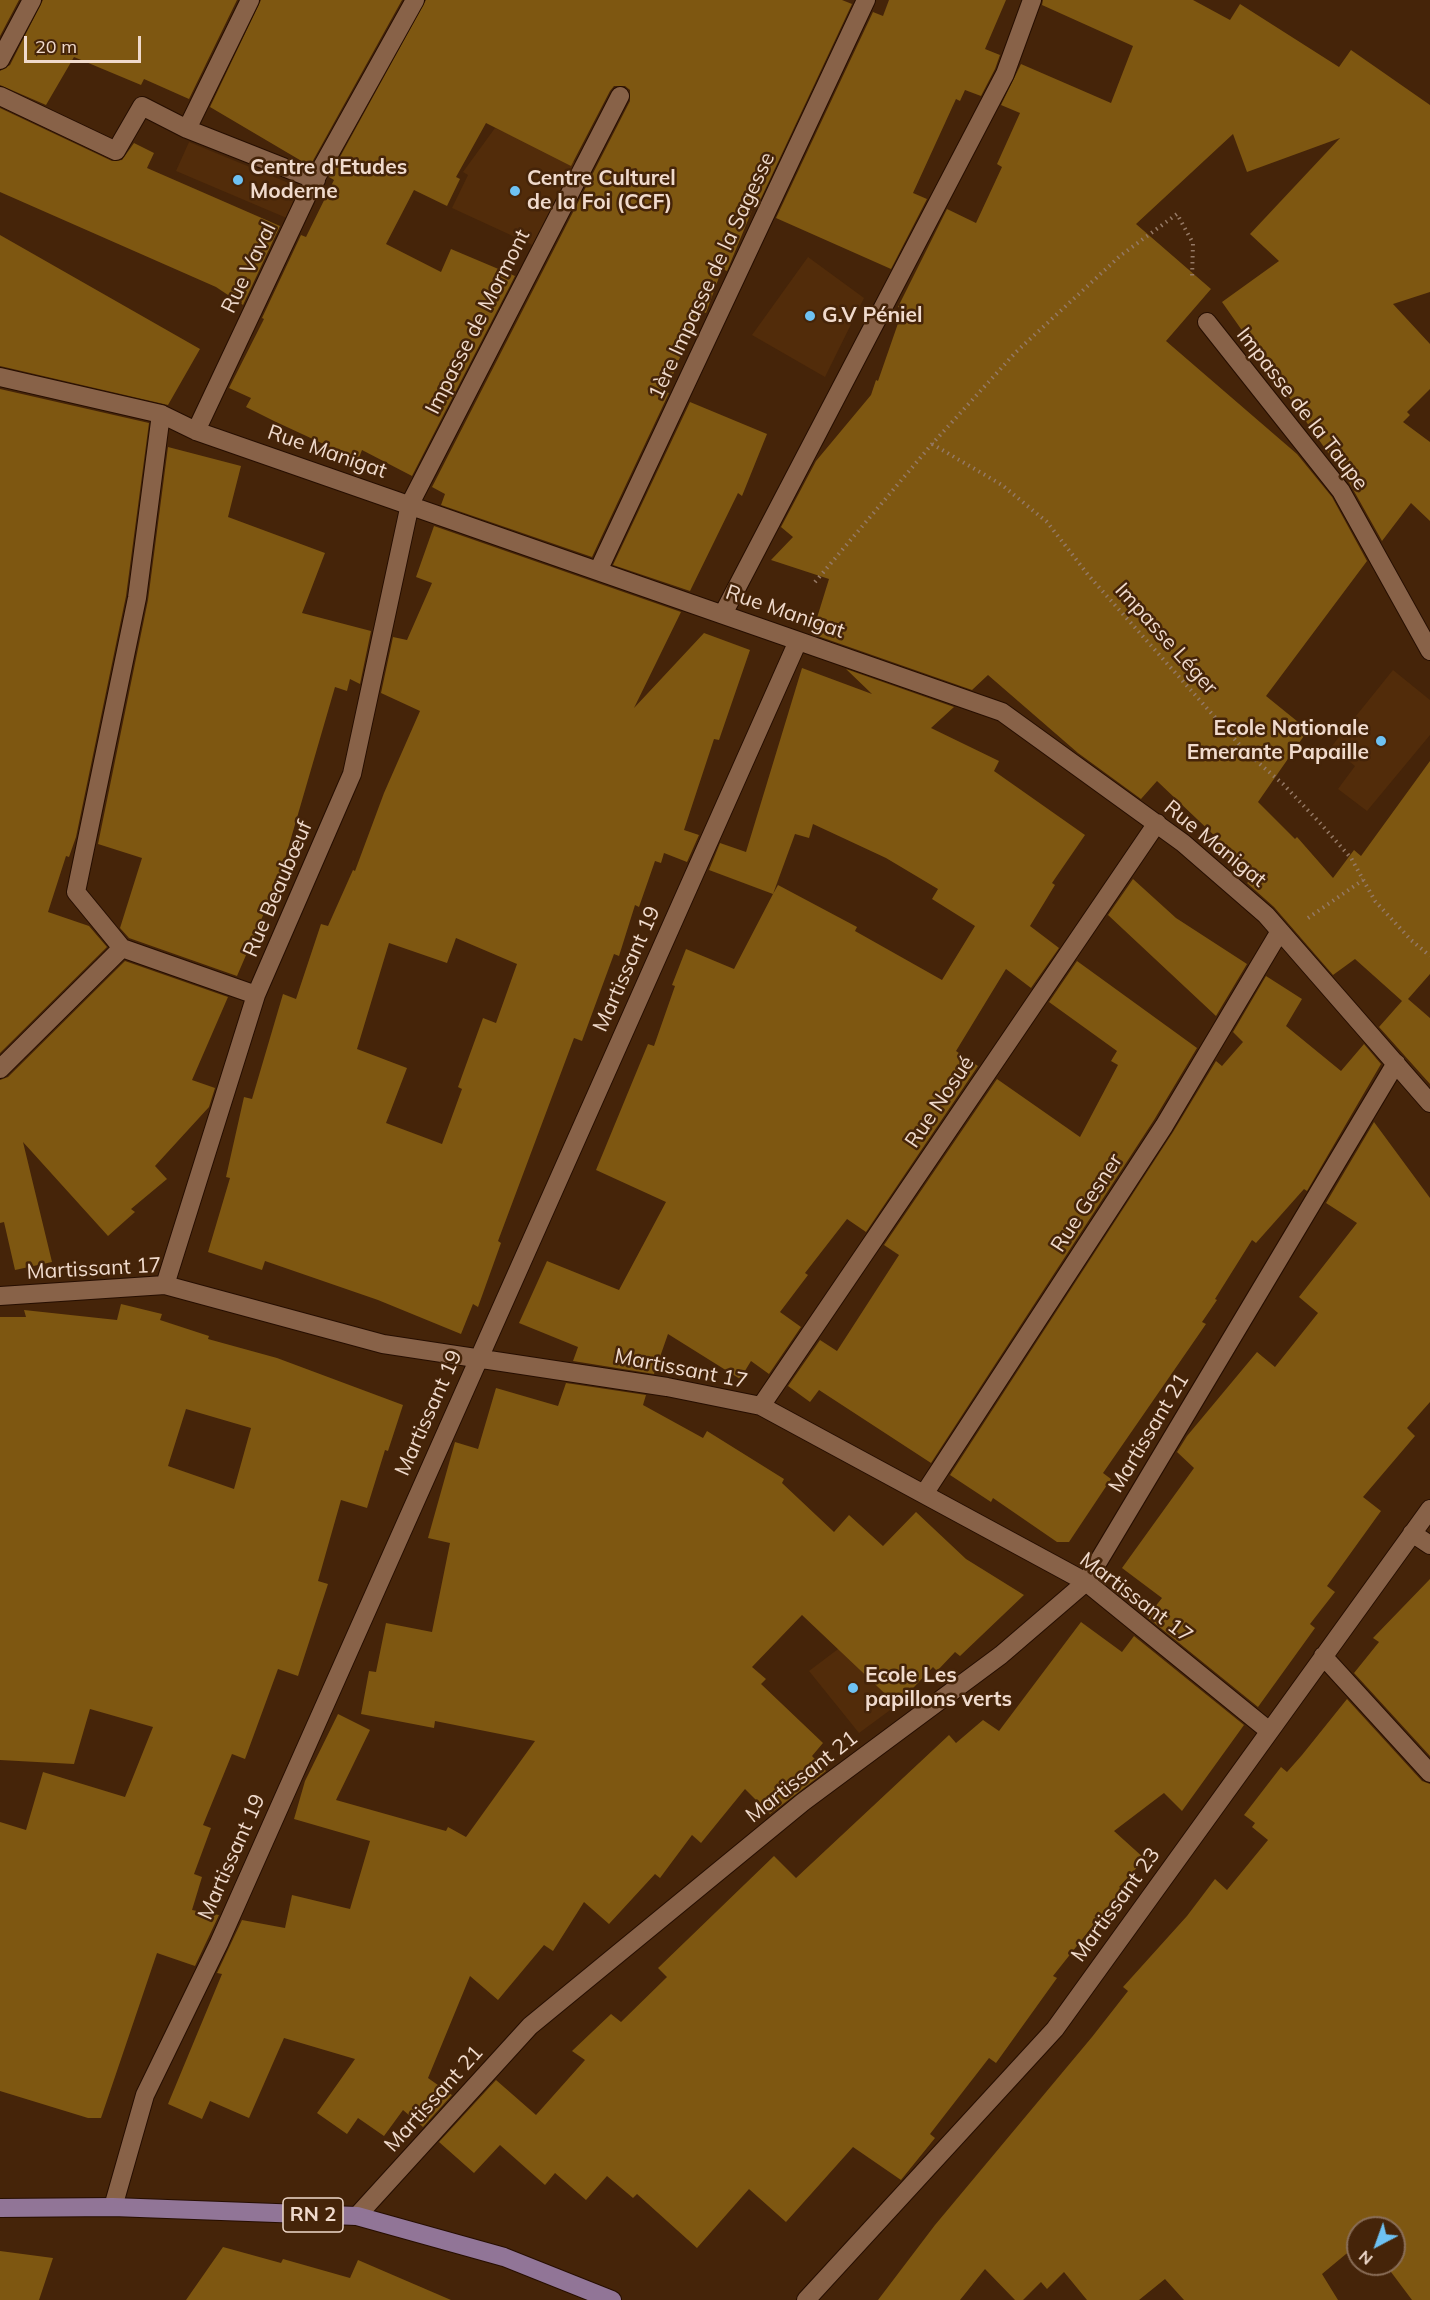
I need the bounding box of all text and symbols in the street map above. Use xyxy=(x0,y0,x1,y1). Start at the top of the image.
scale bar xyxy=(27,24,144,62)
text: 20 m xyxy=(35,35,77,58)
street label: 1ère Impasse de la Sagesse xyxy=(644,148,780,404)
place label: Centre d'Etudes Moderne xyxy=(250,155,407,205)
place label: Centre Culturel de la Foi (CCF) xyxy=(527,166,676,216)
marker: Centre d'Etudes Moderne xyxy=(231,173,245,187)
marker: Centre Culturel de la Foi (CCF) xyxy=(508,184,522,198)
street label: Rue Vaval xyxy=(216,218,282,318)
street label: Impasse de Mormont xyxy=(420,225,536,419)
place label: G.V Péniel xyxy=(822,303,923,329)
marker: G.V Péniel xyxy=(803,309,817,323)
street label: Impasse de la Taupe xyxy=(1231,323,1373,495)
street label: Rue Manigat xyxy=(264,420,390,484)
street label: Impasse Léger xyxy=(1109,578,1223,700)
street label: Rue Manigat xyxy=(722,580,848,644)
place label: Ecole Nationale Emerante Papaille xyxy=(1187,716,1369,766)
marker: Ecole Nationale Emerante Papaille xyxy=(1374,734,1388,748)
street label: Rue Manigat xyxy=(1159,795,1271,893)
street label: Rue Beaubœuf xyxy=(238,817,318,961)
street label: Martissant 19 xyxy=(588,902,666,1036)
street label: Rue Nosué xyxy=(900,1051,980,1153)
street label: Rue Gesner xyxy=(1046,1149,1128,1257)
street label: Martissant 17 xyxy=(26,1253,162,1285)
street label: Martissant 17 xyxy=(612,1344,750,1394)
street label: Martissant 19 xyxy=(390,1346,468,1480)
street label: Martissant 21 xyxy=(1103,1369,1195,1497)
street label: Martissant 17 xyxy=(1075,1547,1197,1649)
place label: Ecole Les papillons verts xyxy=(865,1663,1012,1713)
marker: Ecole Les papillons verts xyxy=(846,1681,860,1695)
street label: Martissant 21 xyxy=(741,1726,863,1828)
street label: Martissant 19 xyxy=(193,1790,271,1924)
street label: Martissant 23 xyxy=(1066,1843,1166,1967)
street label: Martissant 21 xyxy=(379,2040,489,2158)
road number: RN 2 xyxy=(283,2198,343,2232)
north arrow xyxy=(1346,2216,1406,2276)
text: N xyxy=(1354,2247,1377,2270)

